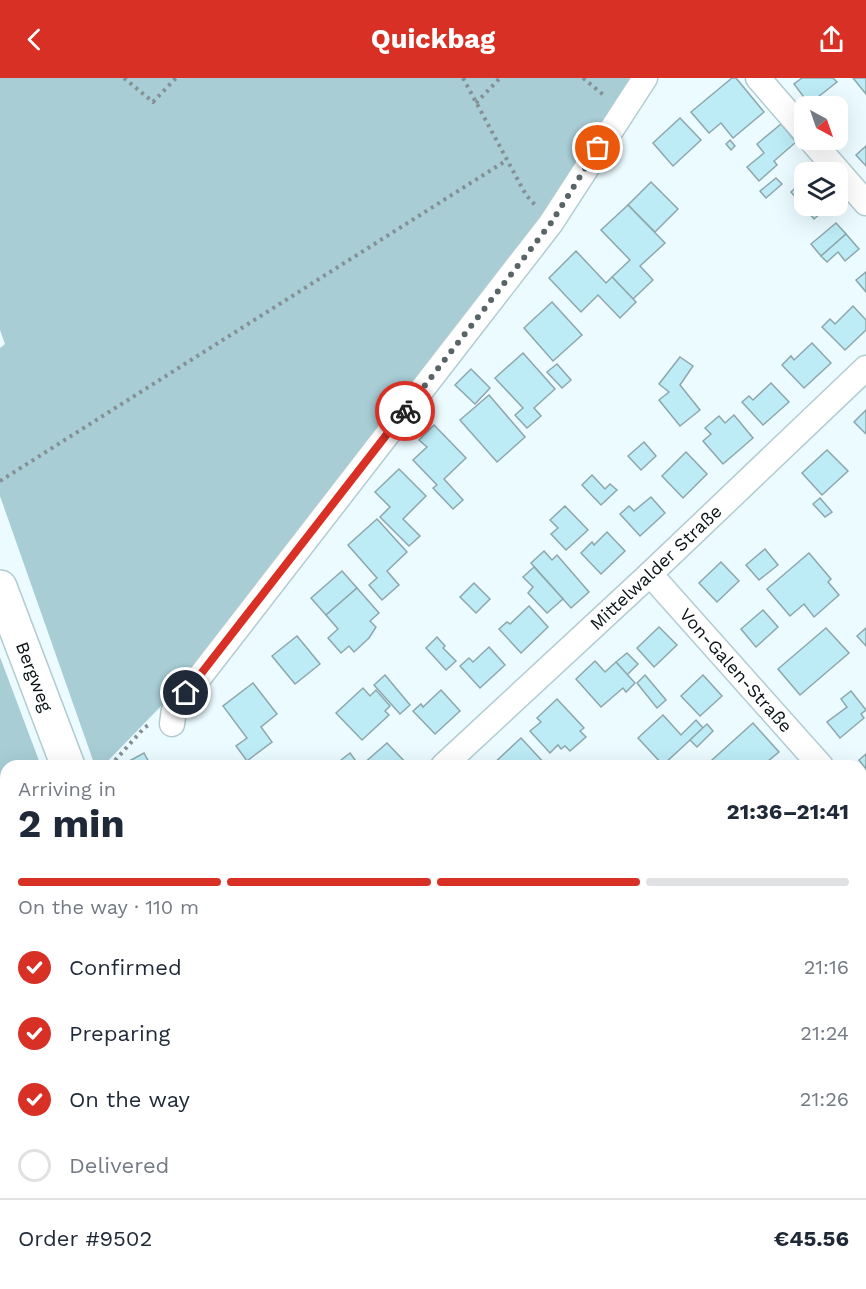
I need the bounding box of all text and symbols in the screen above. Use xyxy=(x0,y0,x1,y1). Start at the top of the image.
icon: back xyxy=(18,23,51,56)
text: Quickbag xyxy=(371,23,495,55)
icon: share xyxy=(815,23,848,56)
north arrow xyxy=(794,96,848,150)
map controls xyxy=(794,96,848,216)
pin xyxy=(572,122,623,173)
icon: bag xyxy=(581,131,614,164)
button: layers xyxy=(794,162,848,216)
courier xyxy=(375,381,435,441)
icon: bike xyxy=(389,395,422,428)
street label: Mittelwalder Straße xyxy=(585,500,726,634)
street label: Von-Galen-Straße xyxy=(675,604,797,736)
street label: Bergweg xyxy=(12,639,58,715)
pin xyxy=(160,667,211,718)
icon: home xyxy=(169,676,202,709)
text: Arriving in xyxy=(18,777,116,801)
text: 21:36–21:41 xyxy=(727,799,849,824)
text: 2 min xyxy=(18,801,125,846)
text: On the way · 110 m xyxy=(18,895,199,919)
icon: check xyxy=(18,951,51,984)
text: Confirmed xyxy=(69,955,182,980)
text: 21:16 xyxy=(804,955,849,979)
icon: check xyxy=(18,1017,51,1050)
text: Preparing xyxy=(69,1021,170,1046)
text: 21:24 xyxy=(800,1021,849,1045)
icon: check xyxy=(18,1083,51,1116)
text: On the way xyxy=(69,1087,190,1112)
text: 21:26 xyxy=(800,1087,849,1111)
text: Delivered xyxy=(69,1153,169,1178)
text: Order #9502 xyxy=(18,1226,152,1251)
text: €45.56 xyxy=(774,1226,849,1251)

